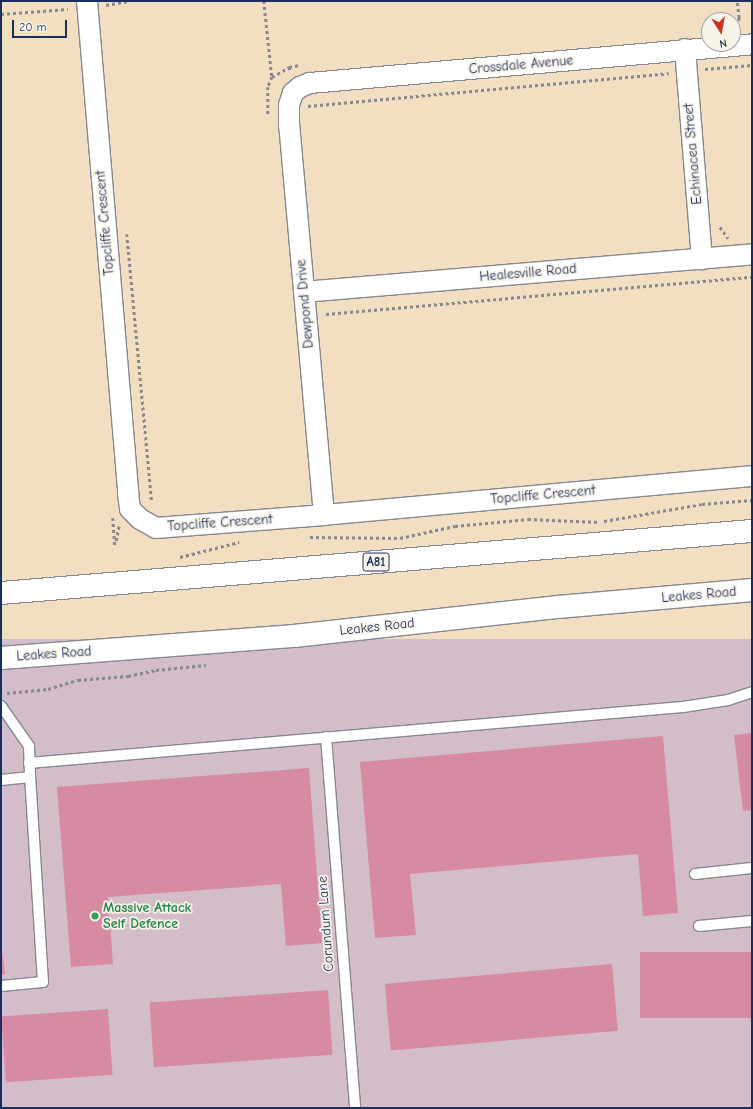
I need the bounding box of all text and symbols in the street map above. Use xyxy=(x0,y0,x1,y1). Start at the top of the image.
scale bar xyxy=(14,12,69,38)
north arrow xyxy=(701,12,741,52)
text: 20 m xyxy=(19,20,47,34)
text: N xyxy=(718,36,728,50)
street label: Crossdale Avenue xyxy=(468,52,574,78)
street label: Echinacea Street xyxy=(680,103,706,205)
street label: Topcliffe Crescent xyxy=(92,170,118,276)
street label: Dewpond Drive xyxy=(293,259,317,349)
street label: Healesville Road xyxy=(479,260,577,286)
street label: Topcliffe Crescent xyxy=(490,482,596,508)
street label: Topcliffe Crescent xyxy=(167,511,273,535)
road number: A81 xyxy=(362,551,390,573)
street label: Leakes Road xyxy=(661,583,737,607)
street label: Leakes Road xyxy=(339,615,415,639)
street label: Leakes Road xyxy=(16,643,92,665)
street label: Corundum Lane xyxy=(314,876,338,972)
place label: Massive Attack Self Defence xyxy=(103,900,191,932)
marker: Massive Attack Self Defence xyxy=(90,911,100,921)

